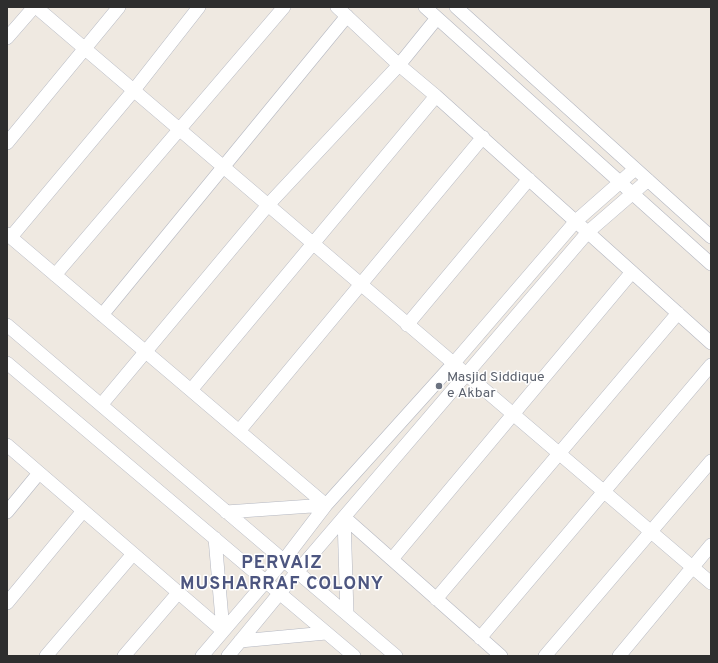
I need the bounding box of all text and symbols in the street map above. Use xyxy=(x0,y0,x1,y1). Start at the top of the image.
place label: Masjid Siddique e Akbar xyxy=(447,370,544,402)
marker: Masjid Siddique e Akbar xyxy=(434,381,444,391)
district label: PERVAIZ MUSHARRAF COLONY xyxy=(180,553,384,596)

